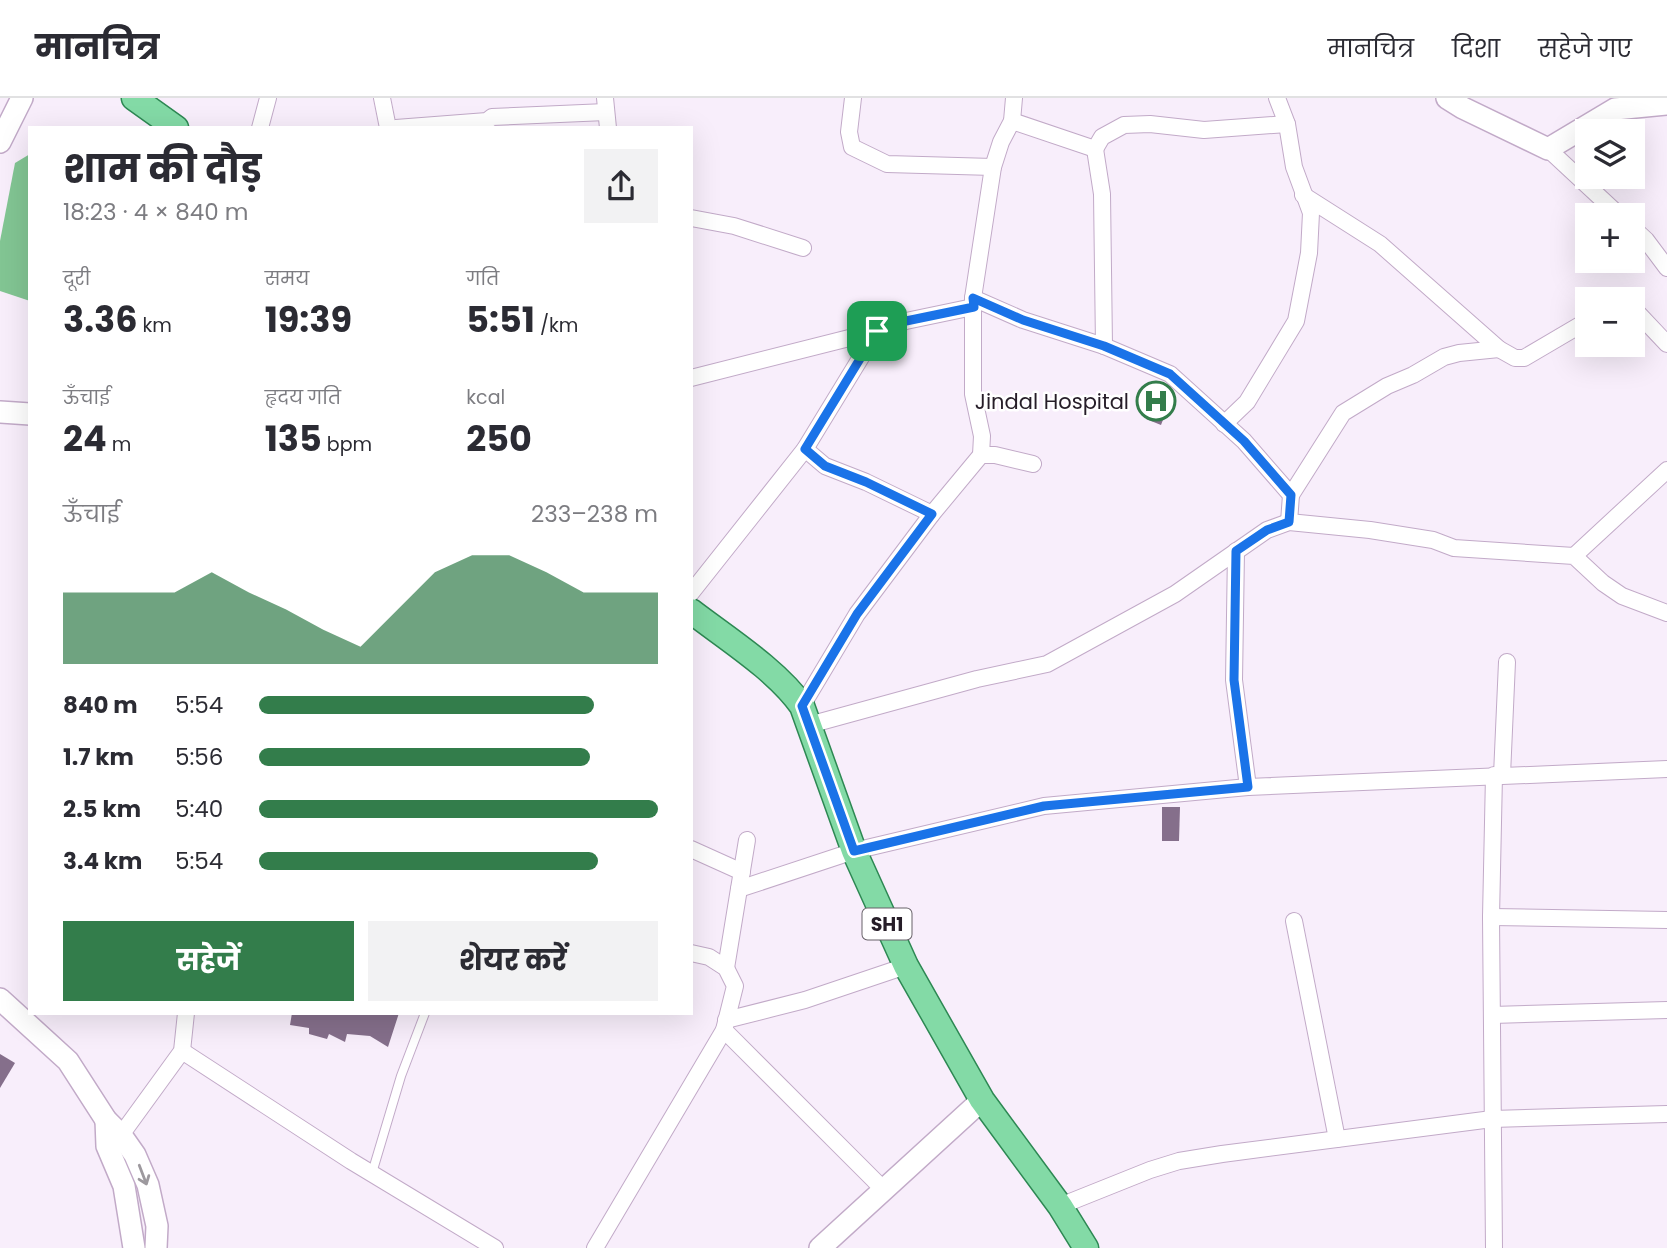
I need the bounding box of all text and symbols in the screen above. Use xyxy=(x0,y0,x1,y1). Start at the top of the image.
text: मानचित्र xyxy=(35,24,159,71)
text: मानचित्र xyxy=(1328,32,1414,65)
text: दिशा xyxy=(1452,32,1500,65)
text: सहेजे गए xyxy=(1538,32,1632,65)
map controls xyxy=(1575,119,1645,357)
button: layers xyxy=(1575,119,1645,189)
text: शाम की दौड़ xyxy=(63,142,261,195)
button: share xyxy=(584,149,658,223)
text: 18:23 · 4 × 840 m xyxy=(63,196,249,228)
button: + xyxy=(1575,203,1645,273)
text: दूरी xyxy=(63,265,90,292)
text: समय xyxy=(265,265,309,292)
text: गति xyxy=(466,265,499,292)
button: − xyxy=(1575,287,1645,357)
text: 3.36 xyxy=(63,295,138,344)
text: 19:39 xyxy=(265,295,352,344)
text: 5:51 xyxy=(466,295,535,344)
pin xyxy=(847,301,907,361)
text: km xyxy=(138,312,172,339)
text: /km xyxy=(535,312,578,339)
icon: arrive xyxy=(858,312,896,350)
hospital icon: Jindal Hospital xyxy=(1135,380,1177,422)
text: ऊँचाई xyxy=(63,384,110,411)
text: हृदय गति xyxy=(265,384,341,411)
text: kcal xyxy=(466,384,505,411)
place label: Jindal Hospital xyxy=(975,387,1129,416)
text: 24 xyxy=(63,414,107,463)
text: 135 xyxy=(265,414,322,463)
text: 250 xyxy=(466,414,532,463)
text: m xyxy=(107,431,131,458)
text: bpm xyxy=(322,431,372,458)
text: ऊँचाई xyxy=(63,498,120,530)
text: 233–238 m xyxy=(531,498,658,530)
text: 840 m xyxy=(63,689,138,721)
text: 5:54 xyxy=(175,689,223,721)
text: 1.7 km xyxy=(63,741,134,773)
text: 5:56 xyxy=(175,741,223,773)
text: 2.5 km xyxy=(63,793,141,825)
text: 5:40 xyxy=(175,793,223,825)
text: 3.4 km xyxy=(63,845,142,877)
text: 5:54 xyxy=(175,845,223,877)
road number: SH1 xyxy=(862,908,912,940)
button: सहेजें xyxy=(63,921,354,1001)
button: शेयर करें xyxy=(368,921,658,1001)
one-way arrow xyxy=(138,1164,151,1186)

